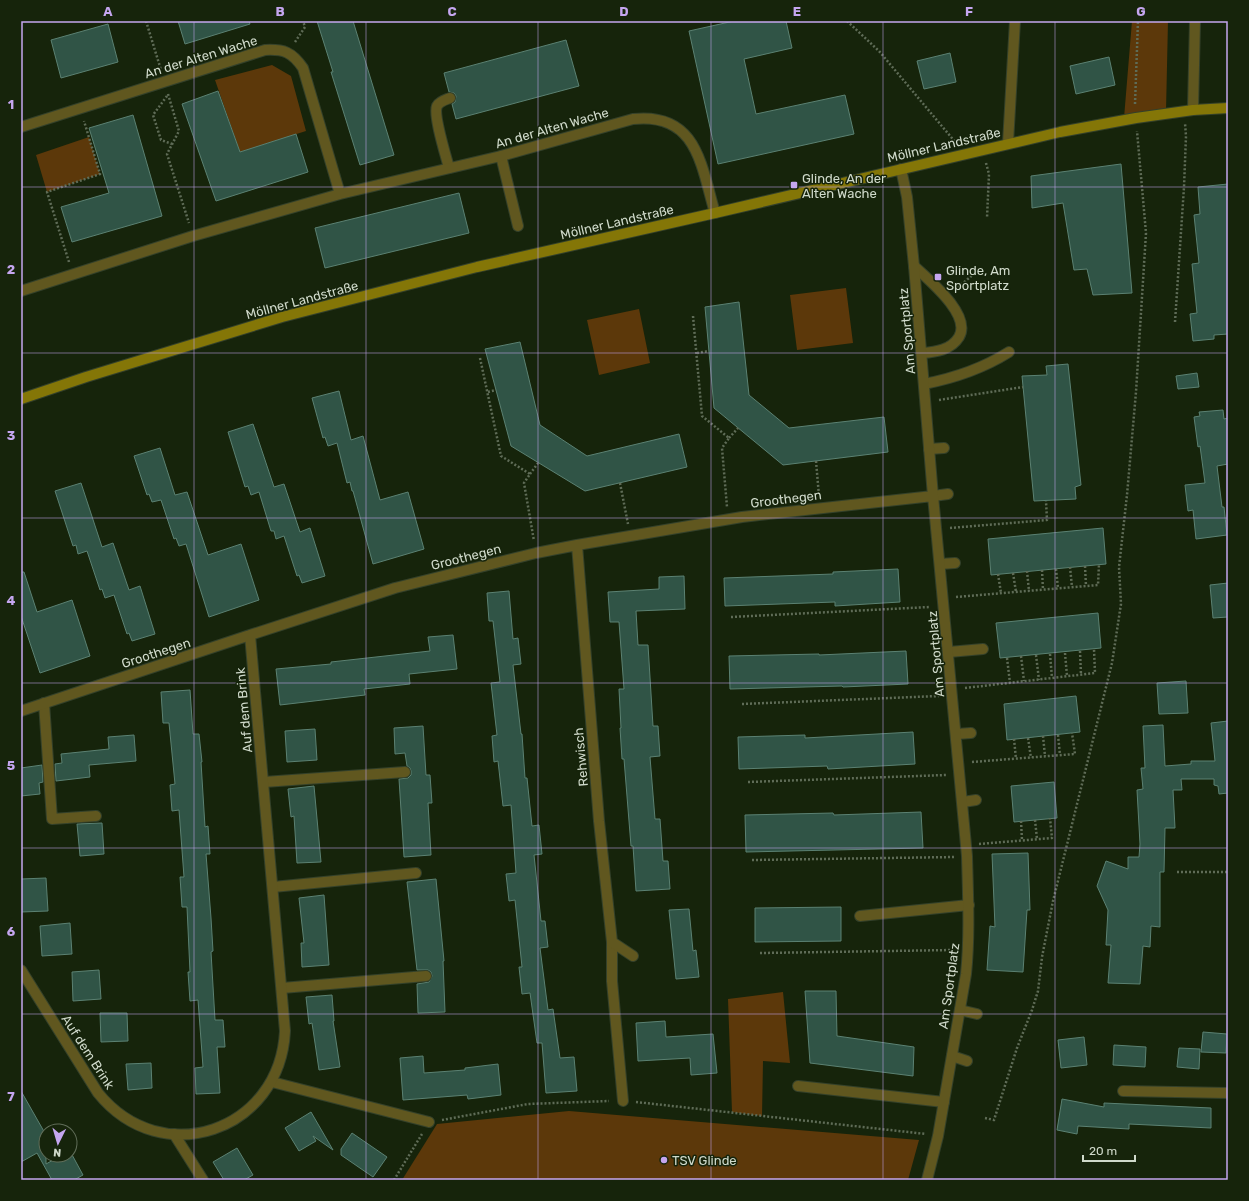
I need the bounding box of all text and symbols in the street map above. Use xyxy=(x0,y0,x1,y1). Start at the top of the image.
text: A xyxy=(103,4,113,19)
text: B xyxy=(275,4,285,19)
text: C xyxy=(447,4,457,19)
text: D xyxy=(619,4,629,19)
text: E xyxy=(793,4,801,19)
text: F xyxy=(965,4,973,19)
text: G xyxy=(1136,4,1146,19)
street label: An der Alten Wache xyxy=(143,33,259,81)
text: 1 xyxy=(8,97,14,112)
street label: An der Alten Wache xyxy=(494,105,610,151)
street label: Möllner Landstraße xyxy=(886,125,1002,165)
place label: Glinde, An der Alten Wache xyxy=(802,171,886,201)
marker: Glinde, An der Alten Wache xyxy=(789,180,799,190)
street label: Möllner Landstraße xyxy=(559,202,675,242)
text: 2 xyxy=(7,262,15,277)
place label: Glinde, Am Sportplatz xyxy=(946,263,1010,293)
marker: Glinde, Am Sportplatz xyxy=(933,272,943,282)
street label: Möllner Landstraße xyxy=(244,278,360,322)
street label: Am Sportplatz xyxy=(896,287,918,375)
text: 3 xyxy=(7,428,16,443)
street label: Groothegen xyxy=(749,487,823,512)
street label: Groothegen xyxy=(429,541,503,574)
text: 4 xyxy=(7,593,16,608)
street label: Am Sportplatz xyxy=(925,610,947,698)
street label: Groothegen xyxy=(120,635,193,672)
street label: Auf dem Brink xyxy=(233,666,255,753)
street label: Rehwisch xyxy=(571,727,591,787)
text: 5 xyxy=(7,758,15,773)
text: 6 xyxy=(7,924,16,939)
street label: Am Sportplatz xyxy=(936,942,962,1030)
street label: Auf dem Brink xyxy=(58,1012,118,1092)
text: 7 xyxy=(7,1089,15,1104)
north arrow xyxy=(38,1123,78,1163)
scale bar xyxy=(1083,1137,1135,1163)
text: 20 m xyxy=(1089,1144,1117,1158)
text: N xyxy=(53,1146,62,1159)
place label: TSV Glinde xyxy=(672,1153,737,1168)
marker: TSV Glinde xyxy=(659,1155,669,1165)

